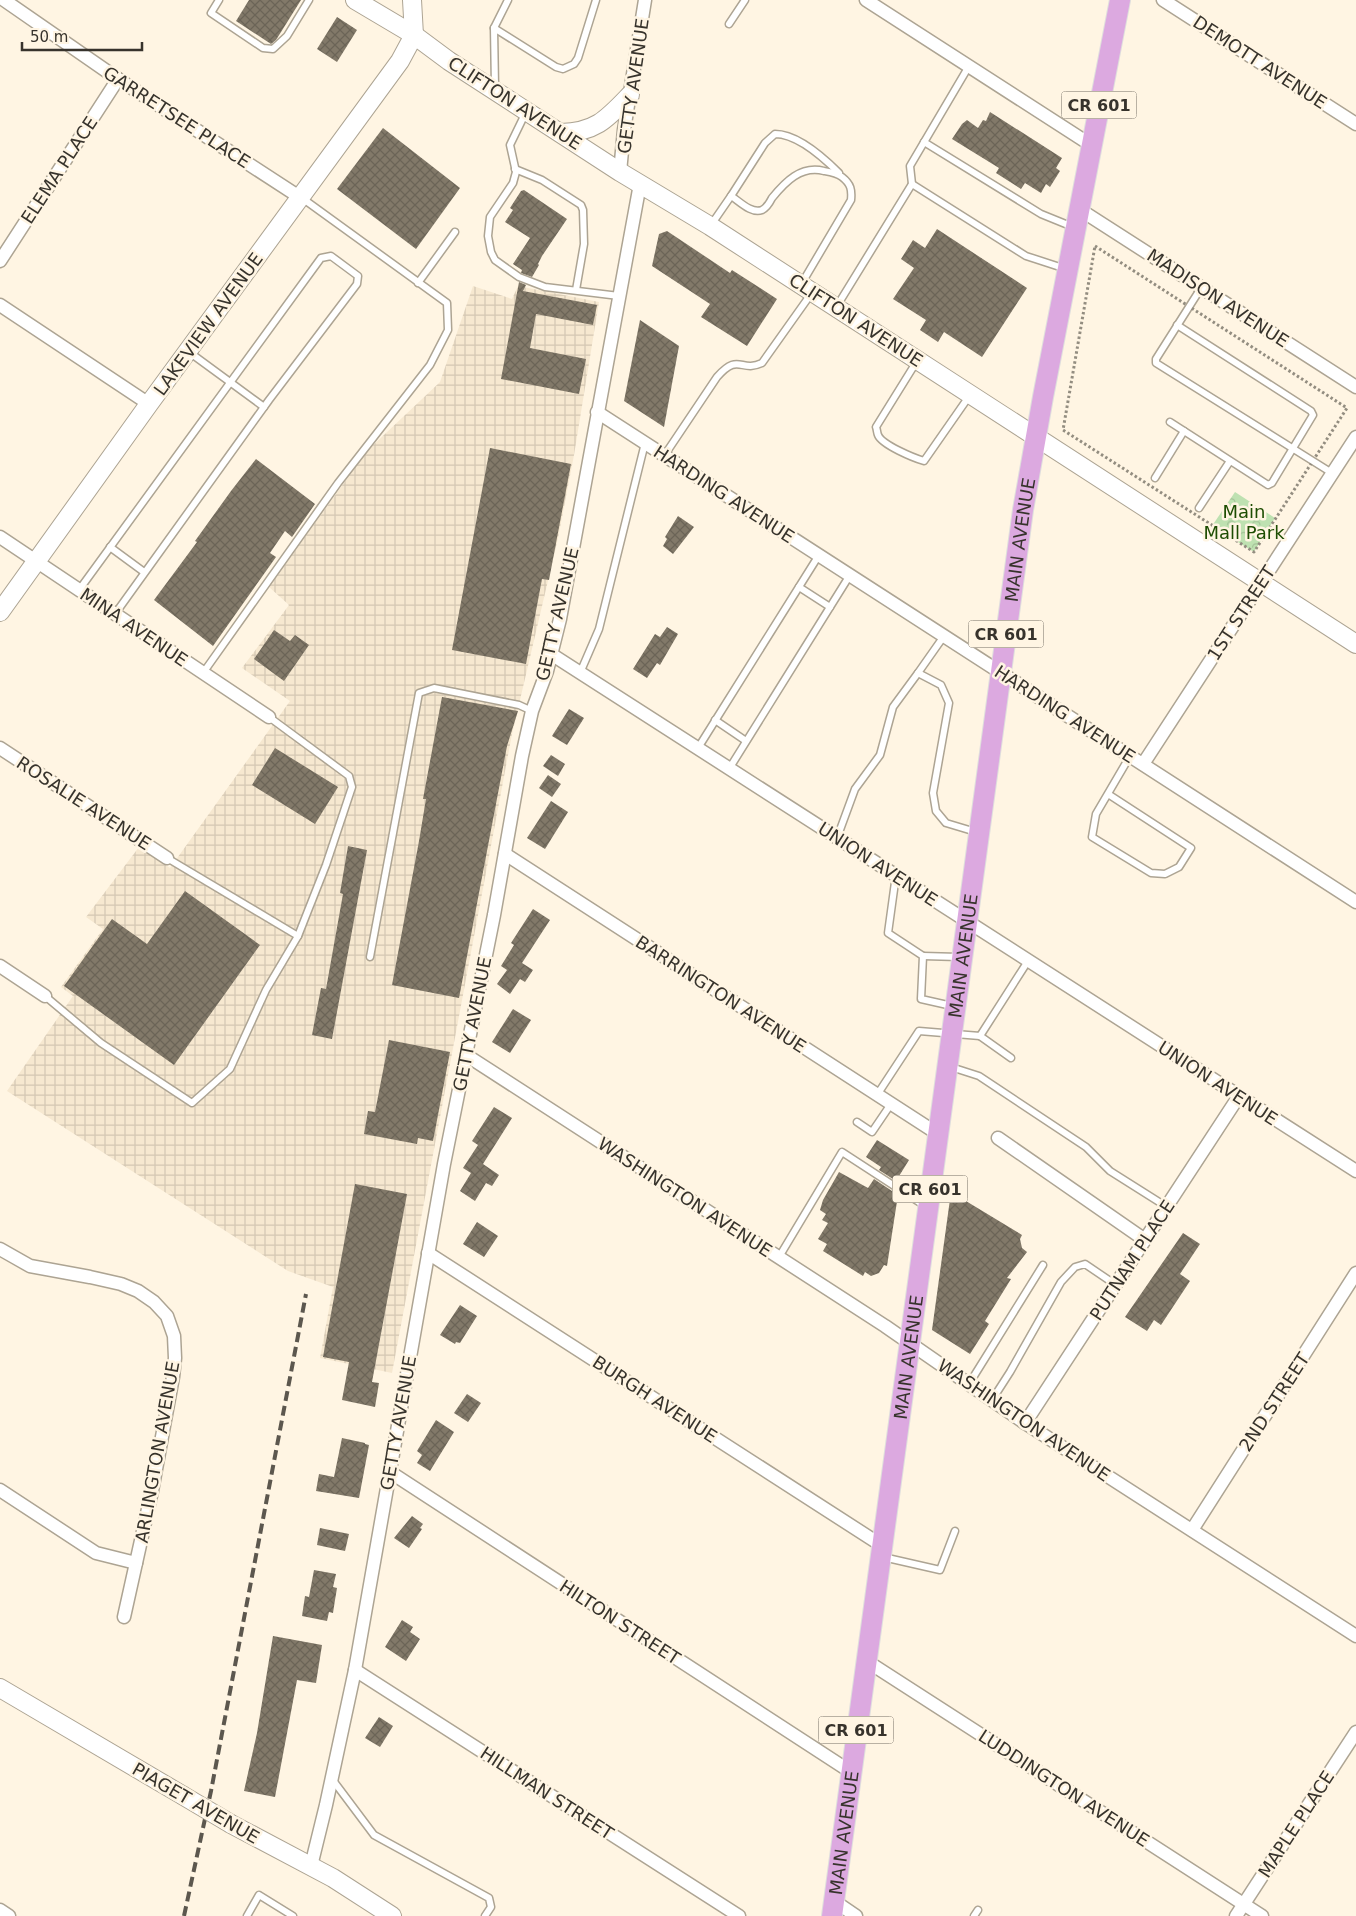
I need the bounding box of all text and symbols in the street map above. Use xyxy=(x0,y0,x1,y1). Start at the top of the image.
street label: DEMOTT AVENUE xyxy=(1189,11,1331,113)
street label: GETTY AVENUE xyxy=(613,17,653,155)
scale bar xyxy=(22,20,142,52)
text: 50 m xyxy=(30,28,68,46)
street label: CLIFTON AVENUE xyxy=(444,52,586,154)
street label: GARRETSEE PLACE xyxy=(100,62,254,172)
road number: CR 601 xyxy=(1062,92,1136,118)
street label: ELEMA PLACE xyxy=(17,112,101,228)
street label: MADISON AVENUE xyxy=(1143,244,1293,352)
street label: LAKEVIEW AVENUE xyxy=(149,249,267,399)
street label: CLIFTON AVENUE xyxy=(785,269,927,371)
street label: HARDING AVENUE xyxy=(650,441,798,547)
street label: MAIN AVENUE xyxy=(1000,476,1039,603)
park label: Main Mall Park xyxy=(1203,501,1285,543)
street label: GETTY AVENUE xyxy=(531,545,583,683)
street label: 1ST STREET xyxy=(1203,561,1280,664)
street label: MINA AVENUE xyxy=(76,583,192,671)
road number: CR 601 xyxy=(968,620,1044,648)
street label: HARDING AVENUE xyxy=(991,661,1139,767)
street label: ROSALIE AVENUE xyxy=(13,752,155,854)
street label: UNION AVENUE xyxy=(814,818,942,910)
street label: MAIN AVENUE xyxy=(944,892,981,1019)
street label: BARRINGTON AVENUE xyxy=(632,931,810,1057)
street label: GETTY AVENUE xyxy=(449,955,495,1093)
street label: UNION AVENUE xyxy=(1154,1037,1282,1129)
street label: WASHINGTON AVENUE xyxy=(594,1133,776,1261)
road number: CR 601 xyxy=(892,1176,968,1202)
street label: PUTNAM PLACE xyxy=(1085,1196,1179,1324)
street label: MAIN AVENUE xyxy=(889,1294,927,1421)
street label: 2ND STREET xyxy=(1234,1348,1314,1455)
street label: BURGH AVENUE xyxy=(589,1351,721,1447)
street label: GETTY AVENUE xyxy=(376,1354,420,1492)
street label: WASHINGTON AVENUE xyxy=(934,1354,1114,1486)
street label: ARLINGTON AVENUE xyxy=(131,1360,183,1544)
street label: HILTON STREET xyxy=(556,1575,685,1669)
road number: CR 601 xyxy=(818,1716,894,1744)
street label: LUDDINGTON AVENUE xyxy=(975,1725,1153,1851)
street label: HILLMAN STREET xyxy=(476,1742,618,1844)
street label: PIAGET AVENUE xyxy=(129,1758,263,1848)
street label: MAPLE PLACE xyxy=(1254,1767,1338,1881)
street label: MAIN AVENUE xyxy=(824,1769,862,1896)

